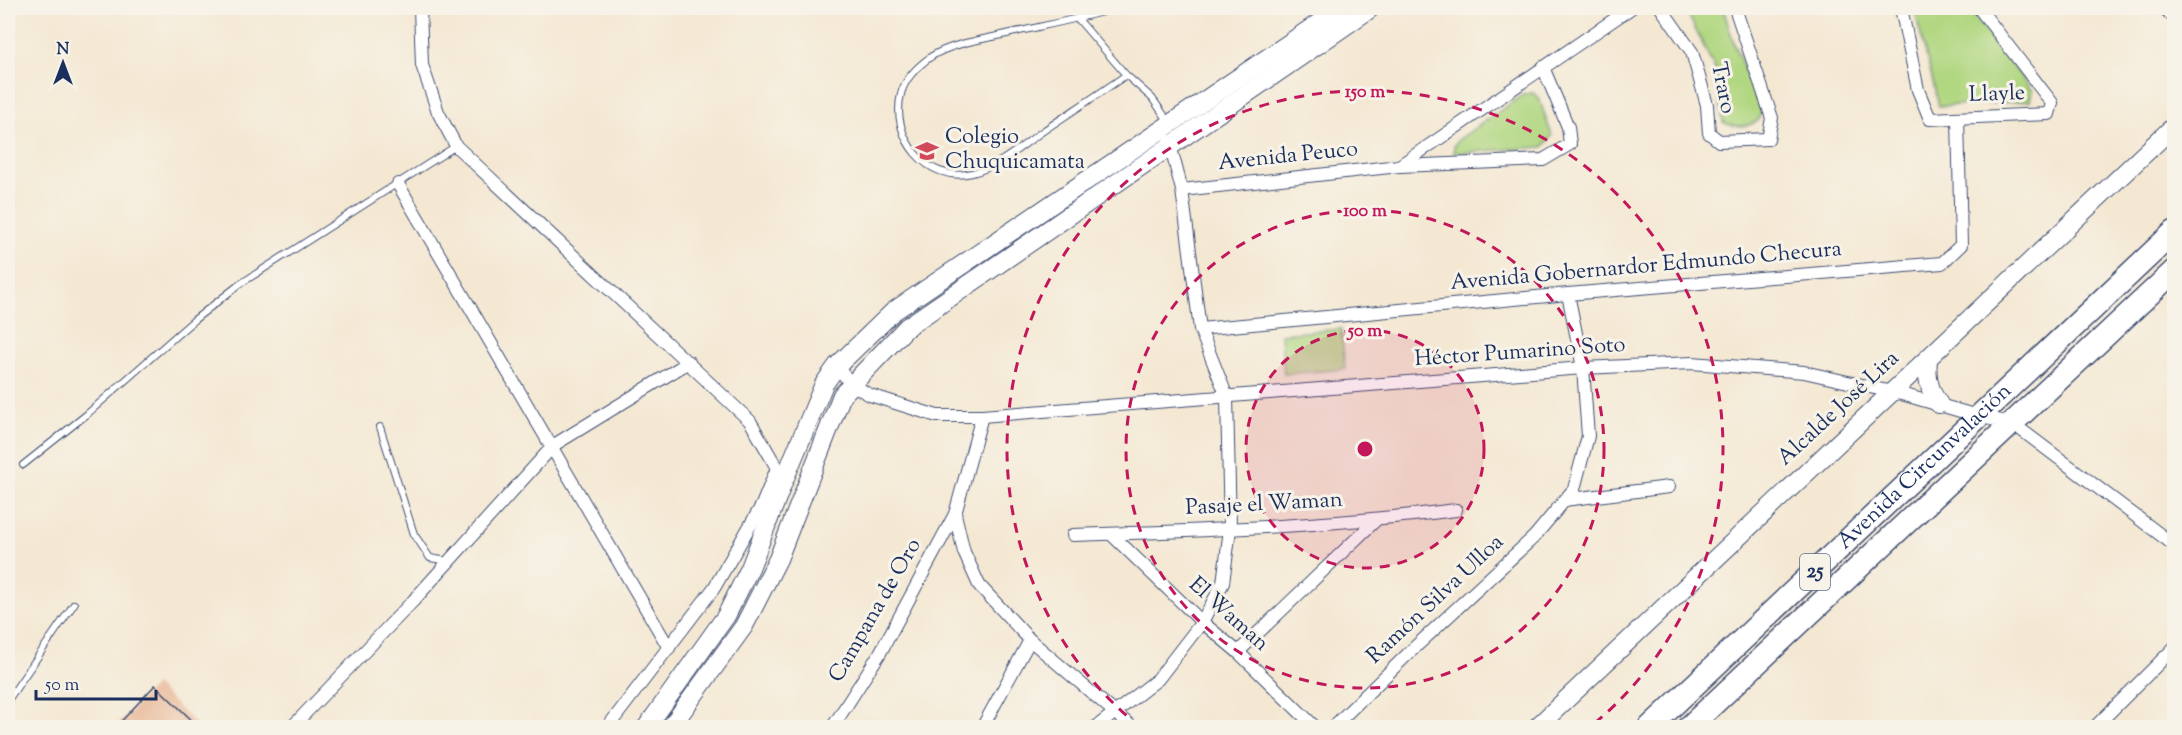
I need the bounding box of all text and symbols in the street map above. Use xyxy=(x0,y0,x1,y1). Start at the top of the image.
north arrow xyxy=(33,33,93,93)
text: N xyxy=(57,39,70,62)
street label: Traro xyxy=(1701,59,1743,117)
street label: Llayle xyxy=(1968,78,2026,112)
text: 150 m xyxy=(1345,80,1385,106)
place label: Colegio Chuquicamata xyxy=(945,122,1085,179)
street label: Avenida Peuco xyxy=(1216,134,1360,180)
school or university icon: Colegio Chuquicamata xyxy=(914,138,940,164)
text: 100 m xyxy=(1343,199,1387,225)
street label: Avenida Gobernardor Edmundo Checura xyxy=(1449,234,1843,300)
text: 50 m xyxy=(1346,319,1382,345)
street label: Héctor Pumarino Soto xyxy=(1413,330,1627,376)
street label: Alcalde José Lira xyxy=(1771,344,1907,474)
street label: Avenida Circunvalación xyxy=(1831,376,2020,558)
centre of rings xyxy=(1355,439,1375,459)
street label: Pasaje el Waman xyxy=(1185,485,1343,525)
street label: Ramón Silva Ulloa xyxy=(1360,528,1512,672)
street label: Campana de Oro xyxy=(822,533,930,689)
road number: 25 xyxy=(1800,554,1830,590)
street label: El Waman xyxy=(1181,570,1275,660)
scale bar xyxy=(36,663,156,701)
text: 50 m xyxy=(44,673,80,699)

